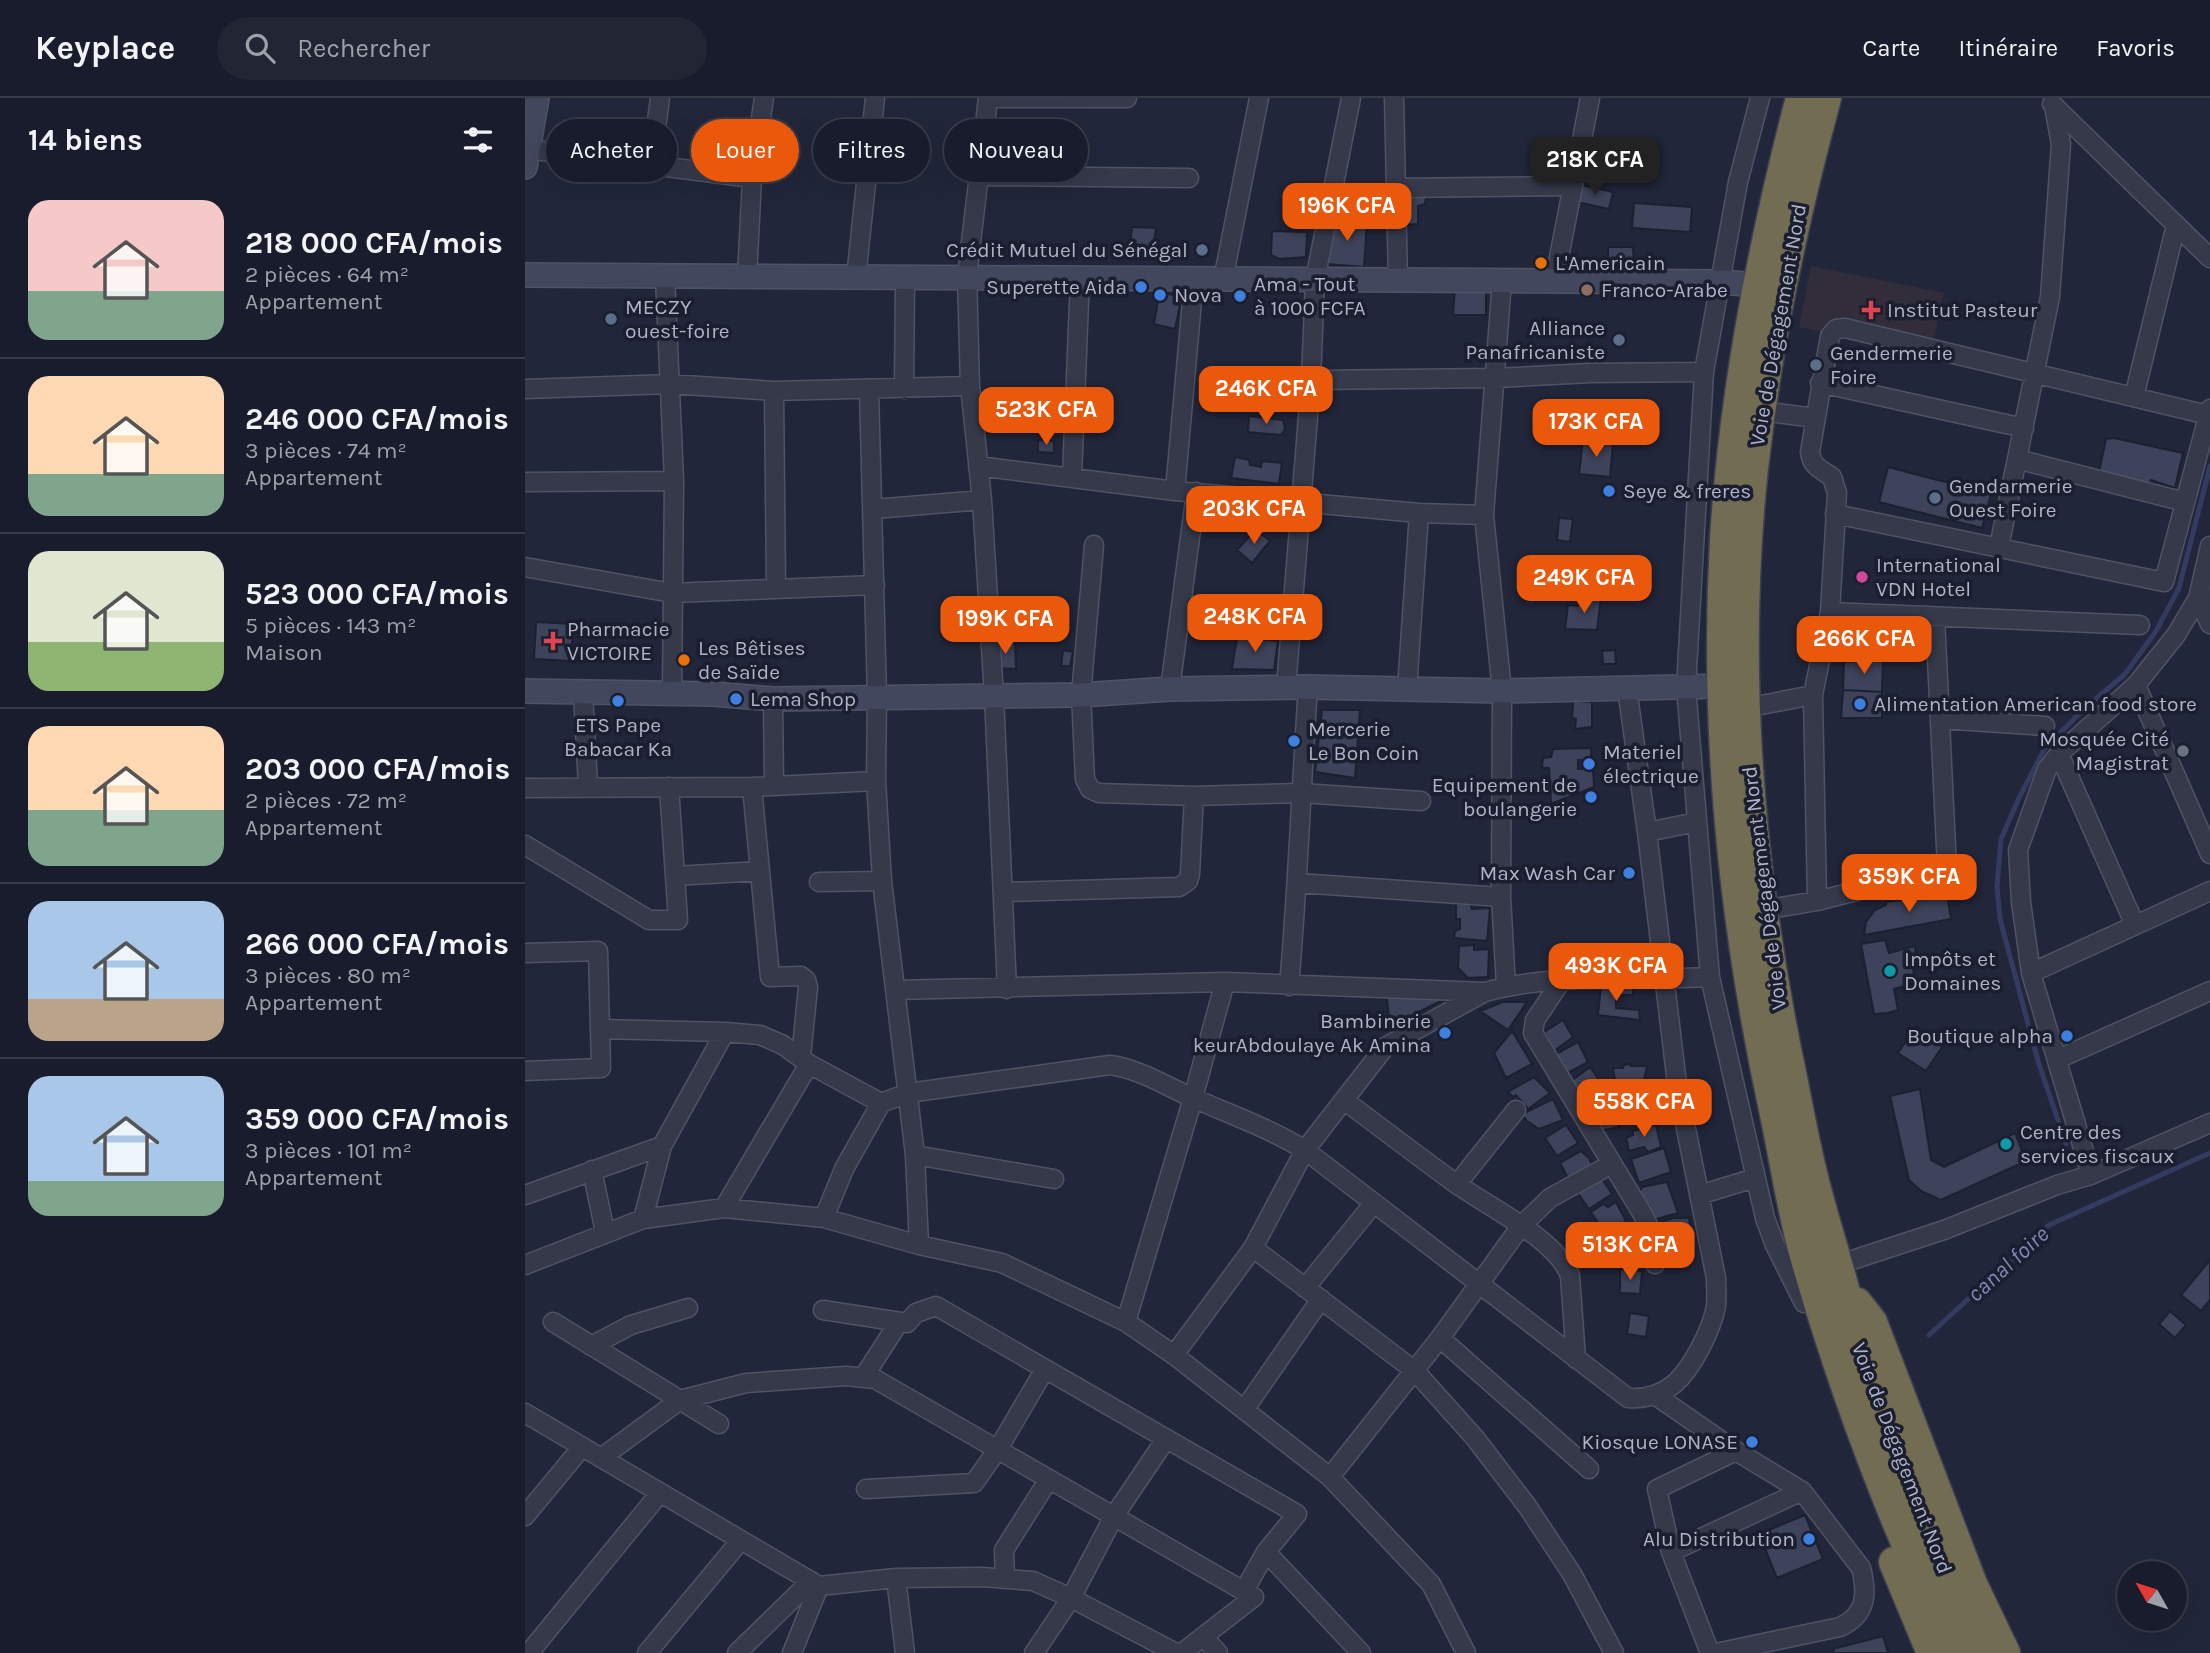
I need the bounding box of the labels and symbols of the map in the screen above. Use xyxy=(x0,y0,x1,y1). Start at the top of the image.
pin: 218K CFA xyxy=(1523,138,1667,197)
pin: 196K CFA xyxy=(1275,184,1419,243)
street label: Voie de Dégagement Nord xyxy=(1745,202,1811,448)
place label: Crédit Mutuel du Sénégal xyxy=(946,238,1188,262)
marker: Crédit Mutuel du Sénégal xyxy=(1194,242,1210,258)
place label: L'Americain xyxy=(1555,251,1665,275)
marker: L'Americain xyxy=(1533,255,1549,271)
place label: Ama - Tout à 1000 FCFA xyxy=(1254,272,1366,320)
place label: Superette Aida xyxy=(986,275,1127,299)
place label: Franco-Arabe xyxy=(1601,278,1728,302)
marker: Superette Aida xyxy=(1133,279,1149,295)
marker: Franco-Arabe xyxy=(1579,282,1595,298)
place label: Nova xyxy=(1174,283,1222,307)
marker: Nova xyxy=(1152,287,1168,303)
marker: Ama - Tout à 1000 FCFA xyxy=(1232,288,1248,304)
place label: MECZY ouest-foire xyxy=(625,295,730,343)
place label: Institut Pasteur xyxy=(1887,298,2038,322)
marker: Institut Pasteur xyxy=(1861,300,1881,320)
marker: MECZY ouest-foire xyxy=(603,311,619,327)
place label: Alliance Panafricaniste xyxy=(1465,316,1605,364)
marker: Alliance Panafricaniste xyxy=(1611,332,1627,348)
place label: Gendermerie Foire xyxy=(1830,341,1953,389)
marker: Gendermerie Foire xyxy=(1808,357,1824,373)
pin: 246K CFA xyxy=(1194,366,1338,426)
pin: 523K CFA xyxy=(974,388,1118,447)
pin: 173K CFA xyxy=(1524,400,1668,459)
place label: Gendarmerie Ouest Foire xyxy=(1949,474,2073,522)
place label: Seye & freres xyxy=(1623,479,1751,503)
marker: Seye & freres xyxy=(1601,483,1617,499)
pin: 203K CFA xyxy=(1182,486,1326,546)
marker: Gendarmerie Ouest Foire xyxy=(1927,490,1943,506)
place label: International VDN Hotel xyxy=(1876,553,2001,601)
pin: 249K CFA xyxy=(1512,556,1656,615)
marker: International VDN Hotel xyxy=(1854,569,1870,585)
pin: 248K CFA xyxy=(1183,594,1327,654)
pin: 199K CFA xyxy=(933,596,1077,656)
pin: 266K CFA xyxy=(1792,616,1936,676)
place label: Pharmacie VICTOIRE xyxy=(567,617,670,665)
marker: Pharmacie VICTOIRE xyxy=(545,633,561,649)
place label: Les Bêtises de Saïde xyxy=(698,636,805,684)
marker: Les Bêtises de Saïde xyxy=(676,652,692,668)
place label: Lema Shop xyxy=(750,687,856,711)
marker: Lema Shop xyxy=(728,691,744,707)
place label: Alimentation American food store xyxy=(1874,692,2197,716)
marker: ETS Pape Babacar Ka xyxy=(610,693,626,709)
marker: Alimentation American food store xyxy=(1852,696,1868,712)
place label: ETS Pape Babacar Ka xyxy=(564,713,672,761)
place label: Mercerie Le Bon Coin xyxy=(1308,717,1419,765)
place label: Mosquée Cité Magistrat xyxy=(2039,727,2169,775)
marker: Mercerie Le Bon Coin xyxy=(1286,733,1302,749)
place label: Materiel électrique xyxy=(1603,740,1699,788)
marker: Mosquée Cité Magistrat xyxy=(2175,743,2191,759)
marker: Materiel électrique xyxy=(1581,756,1597,772)
street label: Voie de Dégagement Nord xyxy=(1737,765,1791,1011)
place label: Equipement de boulangerie xyxy=(1432,773,1577,821)
marker: Equipement de boulangerie xyxy=(1583,789,1599,805)
pin: 359K CFA xyxy=(1837,854,1981,914)
place label: Max Wash Car xyxy=(1480,861,1615,885)
marker: Max Wash Car xyxy=(1621,865,1637,881)
pin: 493K CFA xyxy=(1544,944,1688,1003)
place label: Impôts et Domaines xyxy=(1904,947,2001,995)
marker: Impôts et Domaines xyxy=(1882,963,1898,979)
place label: Bambinerie keurAbdoulaye Ak Amina xyxy=(1193,1009,1431,1057)
place label: Boutique alpha xyxy=(1907,1024,2053,1048)
marker: Bambinerie keurAbdoulaye Ak Amina xyxy=(1437,1025,1453,1041)
marker: Boutique alpha xyxy=(2059,1028,2075,1044)
pin: 558K CFA xyxy=(1572,1080,1716,1139)
place label: Centre des services fiscaux xyxy=(2020,1120,2174,1168)
marker: Centre des services fiscaux xyxy=(1998,1136,2014,1152)
water label: canal foire xyxy=(1962,1220,2055,1308)
pin: 513K CFA xyxy=(1558,1222,1702,1282)
street label: Voie de Dégagement Nord xyxy=(1847,1339,1957,1577)
place label: Kiosque LONASE xyxy=(1581,1430,1738,1454)
marker: Kiosque LONASE xyxy=(1744,1434,1760,1450)
place label: Alu Distribution xyxy=(1643,1527,1795,1551)
marker: Alu Distribution xyxy=(1801,1531,1817,1547)
north arrow xyxy=(2117,1561,2187,1631)

